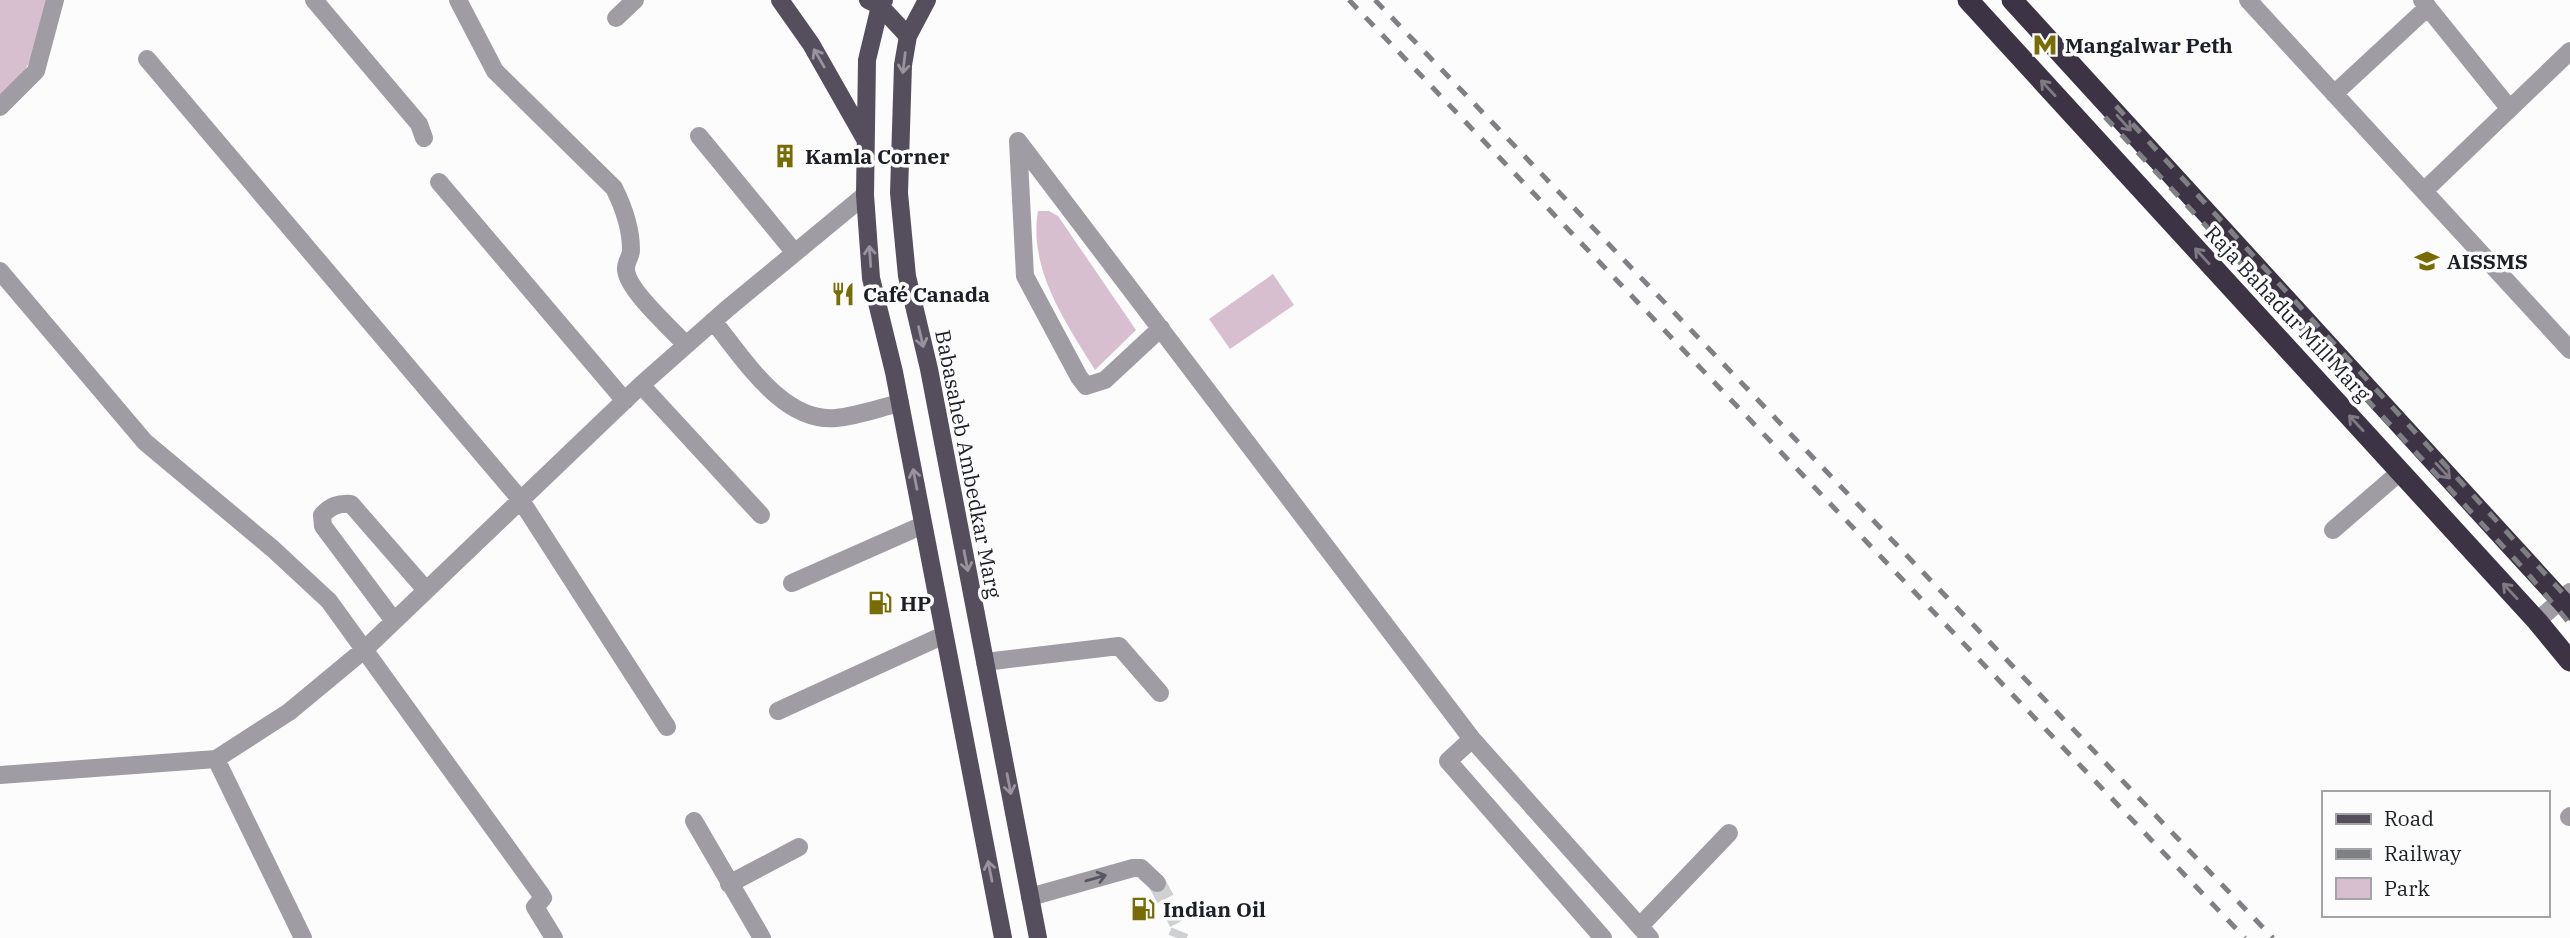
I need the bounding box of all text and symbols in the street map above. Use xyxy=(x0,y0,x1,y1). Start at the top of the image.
metro station icon: Mangalwar Peth xyxy=(2031,31,2059,59)
place label: Mangalwar Peth xyxy=(2065,31,2233,59)
one-way arrow xyxy=(812,49,826,69)
one-way arrow xyxy=(897,51,910,74)
one-way arrow xyxy=(2040,80,2057,97)
one-way arrow xyxy=(2116,114,2132,132)
building icon: Kamla Corner xyxy=(771,142,799,170)
place label: Kamla Corner xyxy=(805,142,950,170)
street label: Raja Bahadur Mill Marg xyxy=(2199,219,2377,408)
one-way arrow xyxy=(863,246,876,268)
one-way arrow xyxy=(2194,247,2210,265)
school or university icon: AISSMS xyxy=(2413,247,2441,275)
place label: AISSMS xyxy=(2447,247,2528,275)
restaurant icon: Café Canada xyxy=(829,280,857,308)
place label: Café Canada xyxy=(863,280,990,308)
one-way arrow xyxy=(916,326,929,348)
street label: Babasaheb Ambedkar Marg xyxy=(929,327,1009,601)
one-way arrow xyxy=(2348,414,2364,432)
one-way arrow xyxy=(2435,462,2452,479)
one-way arrow xyxy=(907,468,921,491)
one-way arrow xyxy=(960,549,973,572)
one-way arrow xyxy=(2501,583,2518,600)
fuel station icon: HP xyxy=(866,589,894,617)
place label: HP xyxy=(900,589,931,617)
one-way arrow xyxy=(1002,772,1016,795)
legend xyxy=(2322,791,2549,917)
text: Road xyxy=(2384,804,2434,832)
text: Railway xyxy=(2384,839,2462,867)
one-way arrow xyxy=(982,860,996,883)
one-way arrow xyxy=(1084,871,1107,884)
text: Park xyxy=(2384,874,2431,902)
fuel station icon: Indian Oil xyxy=(1129,895,1157,923)
place label: Indian Oil xyxy=(1163,895,1266,923)

